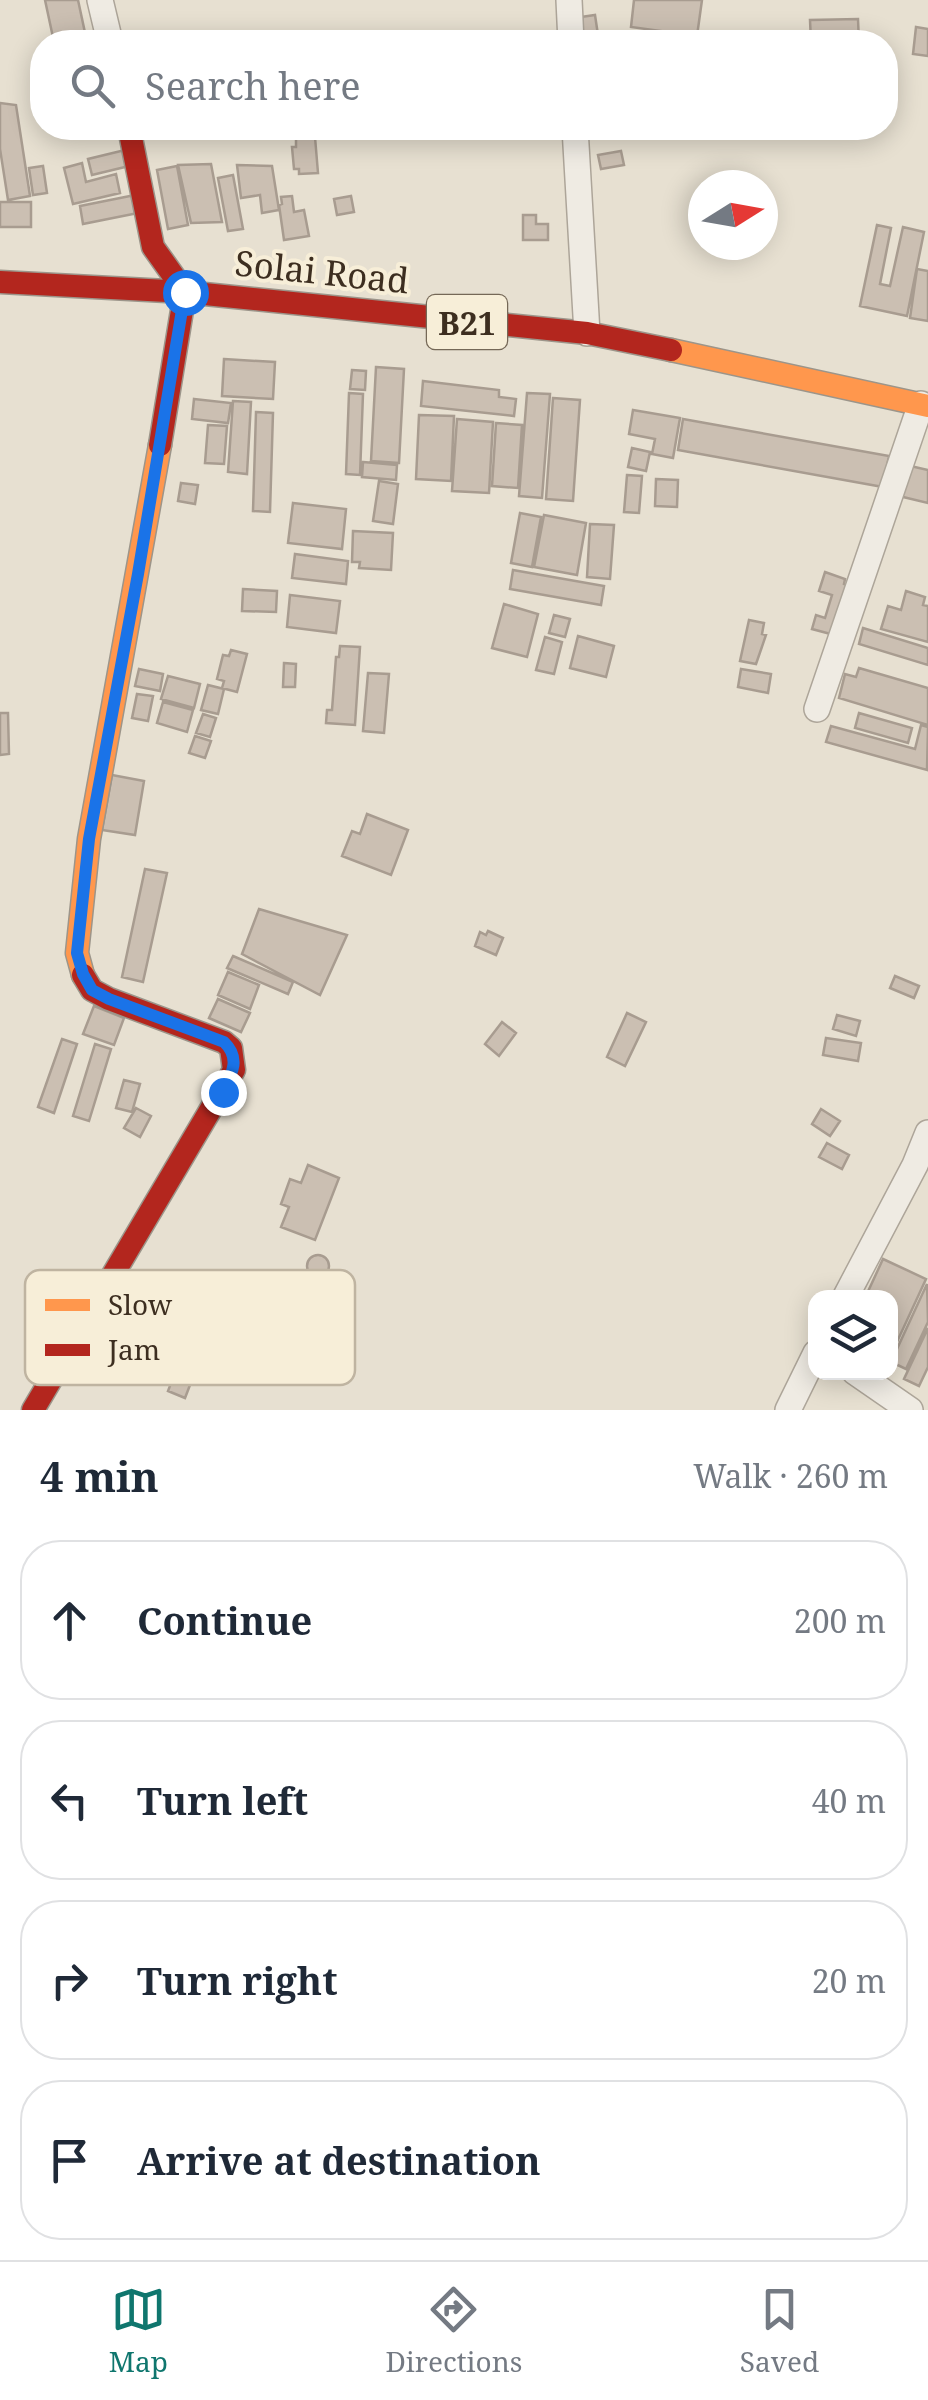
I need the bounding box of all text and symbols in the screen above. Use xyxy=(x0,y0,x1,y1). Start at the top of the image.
search box xyxy=(30,30,898,140)
icon: search xyxy=(65,58,120,113)
text: Search here xyxy=(145,59,361,111)
north arrow xyxy=(688,170,778,260)
street label: Solai Road xyxy=(233,239,411,303)
route start xyxy=(163,270,209,316)
road number: B21 xyxy=(427,295,507,349)
route end xyxy=(201,1070,247,1116)
legend xyxy=(25,1270,355,1385)
text: Slow xyxy=(108,1285,173,1323)
map controls xyxy=(808,1290,898,1380)
button: layers xyxy=(808,1290,898,1380)
text: Jam xyxy=(107,1330,160,1368)
text: 4 min xyxy=(40,1447,159,1504)
text: Walk · 260 m xyxy=(693,1454,888,1497)
icon: ahead xyxy=(42,1593,97,1648)
text: Continue xyxy=(137,1594,312,1646)
text: 200 m xyxy=(794,1599,886,1642)
icon: left xyxy=(42,1773,97,1828)
text: Turn left xyxy=(137,1774,308,1826)
text: 40 m xyxy=(812,1779,886,1822)
icon: right xyxy=(42,1953,97,2008)
text: Turn right xyxy=(137,1954,338,2006)
text: 20 m xyxy=(812,1959,886,2002)
icon: arrive xyxy=(42,2133,97,2188)
text: Arrive at destination xyxy=(137,2134,541,2186)
tab: Map xyxy=(109,2282,168,2380)
tab: Directions xyxy=(385,2282,522,2380)
tab: Saved xyxy=(740,2282,819,2380)

